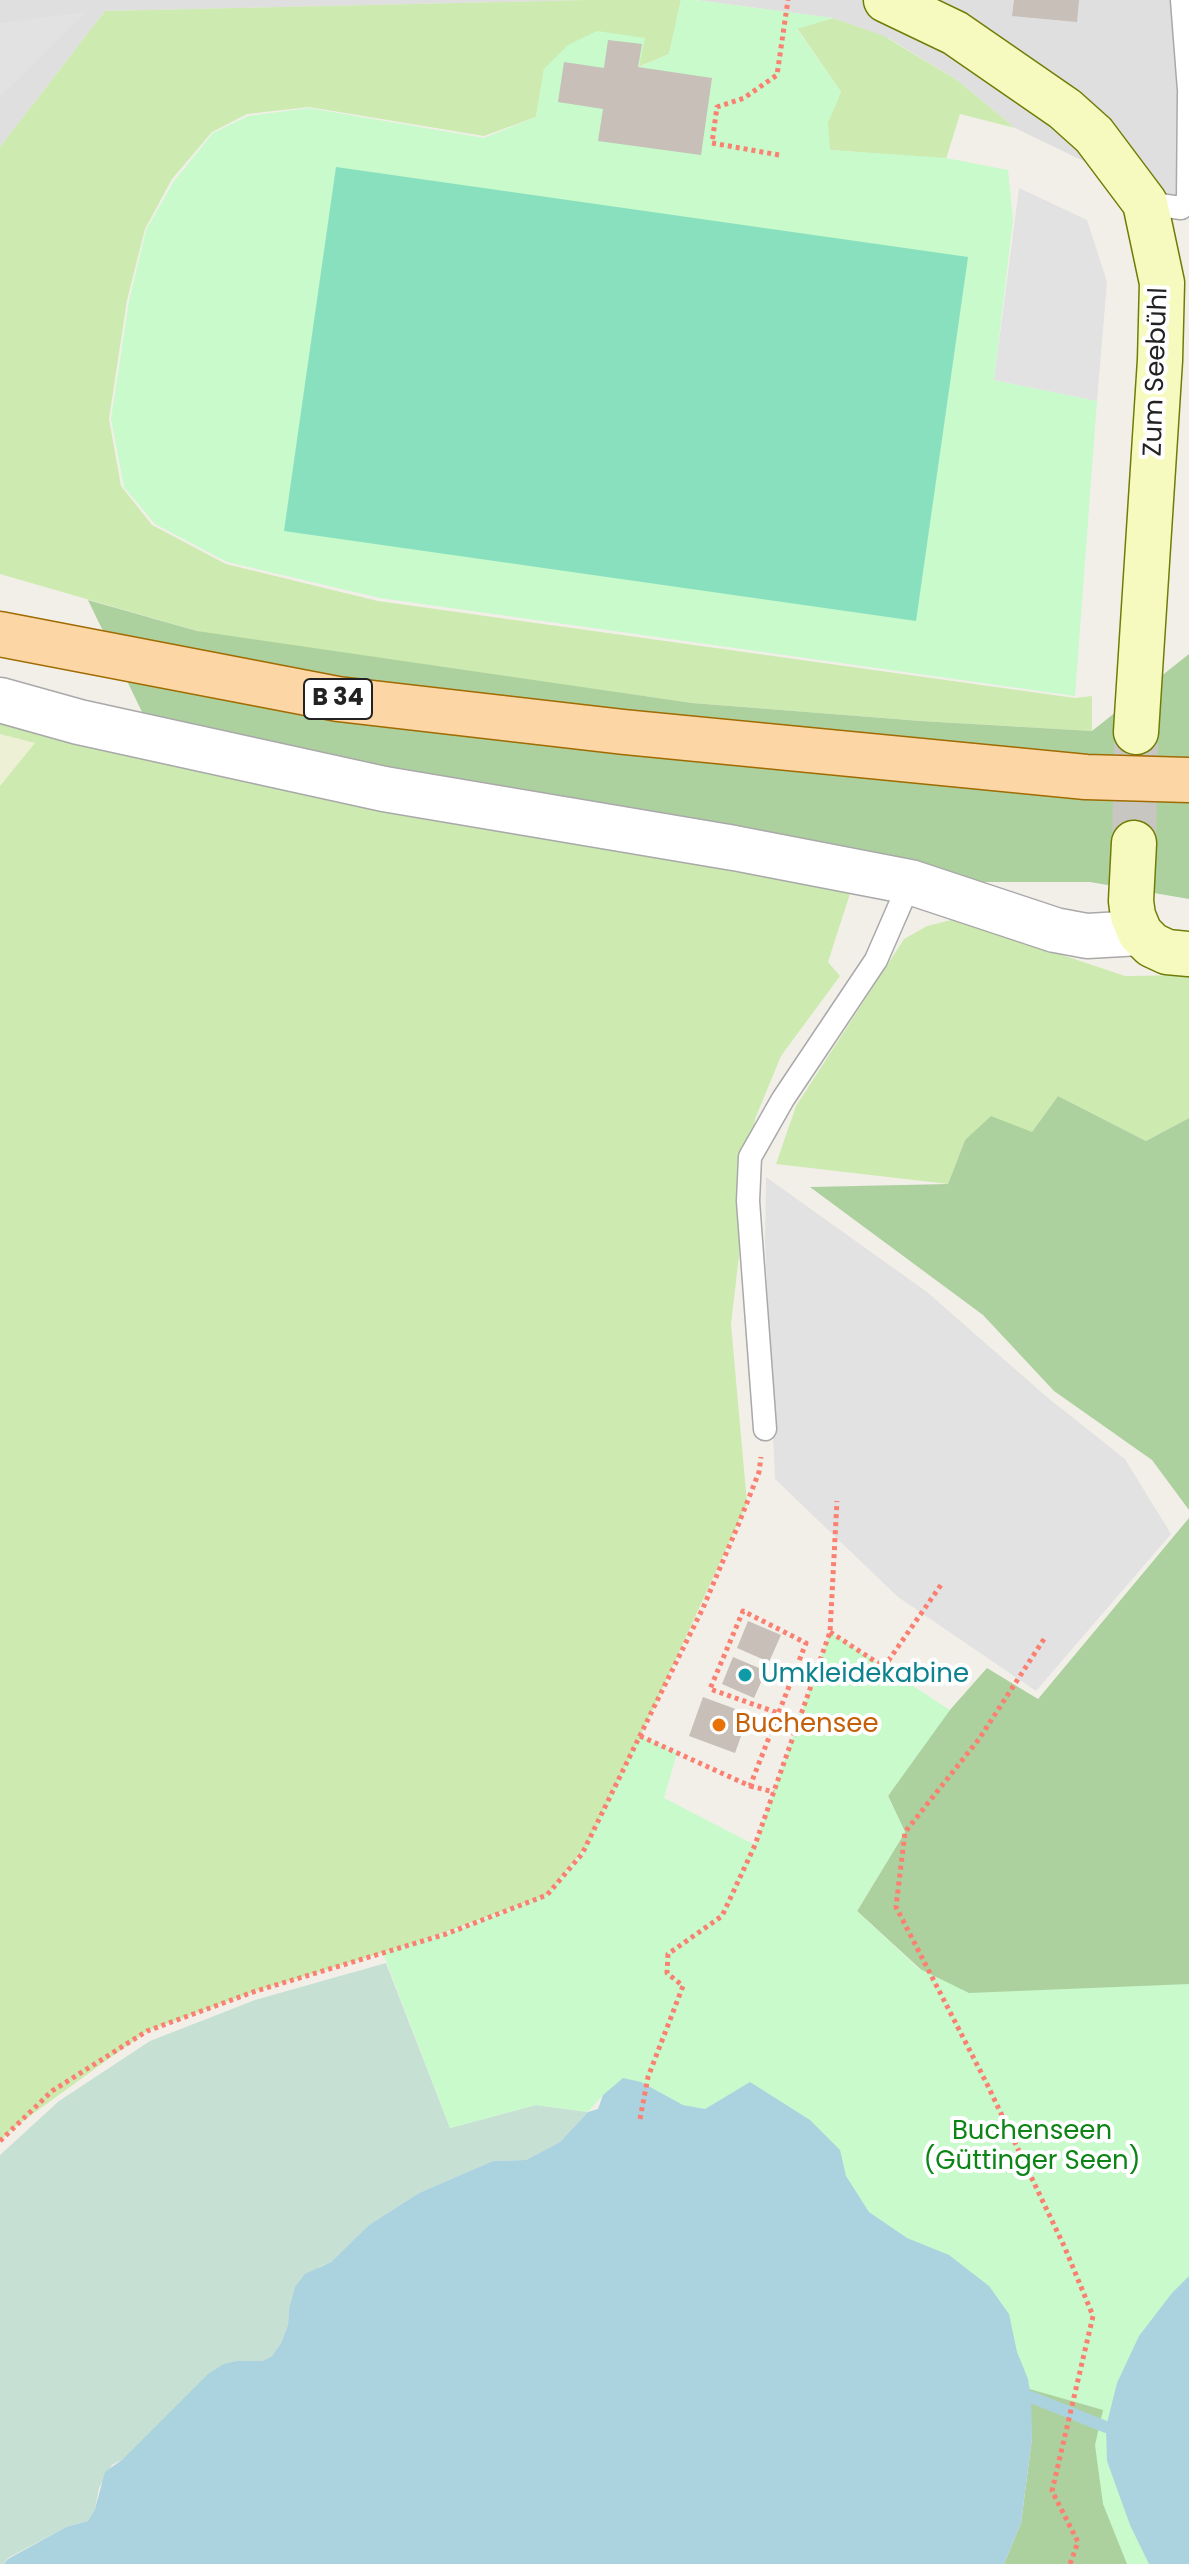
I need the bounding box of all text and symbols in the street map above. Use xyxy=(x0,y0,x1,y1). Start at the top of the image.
street label: Zum Seebühl xyxy=(1138,287,1176,457)
road number: B 34 xyxy=(304,679,372,719)
place label: Umkleidekabine xyxy=(761,1659,969,1691)
marker: Umkleidekabine xyxy=(736,1666,754,1684)
place label: Buchensee xyxy=(735,1709,879,1741)
marker: Buchensee xyxy=(710,1716,728,1734)
park label: Buchenseen (Güttinger Seen) xyxy=(924,2116,1140,2178)

